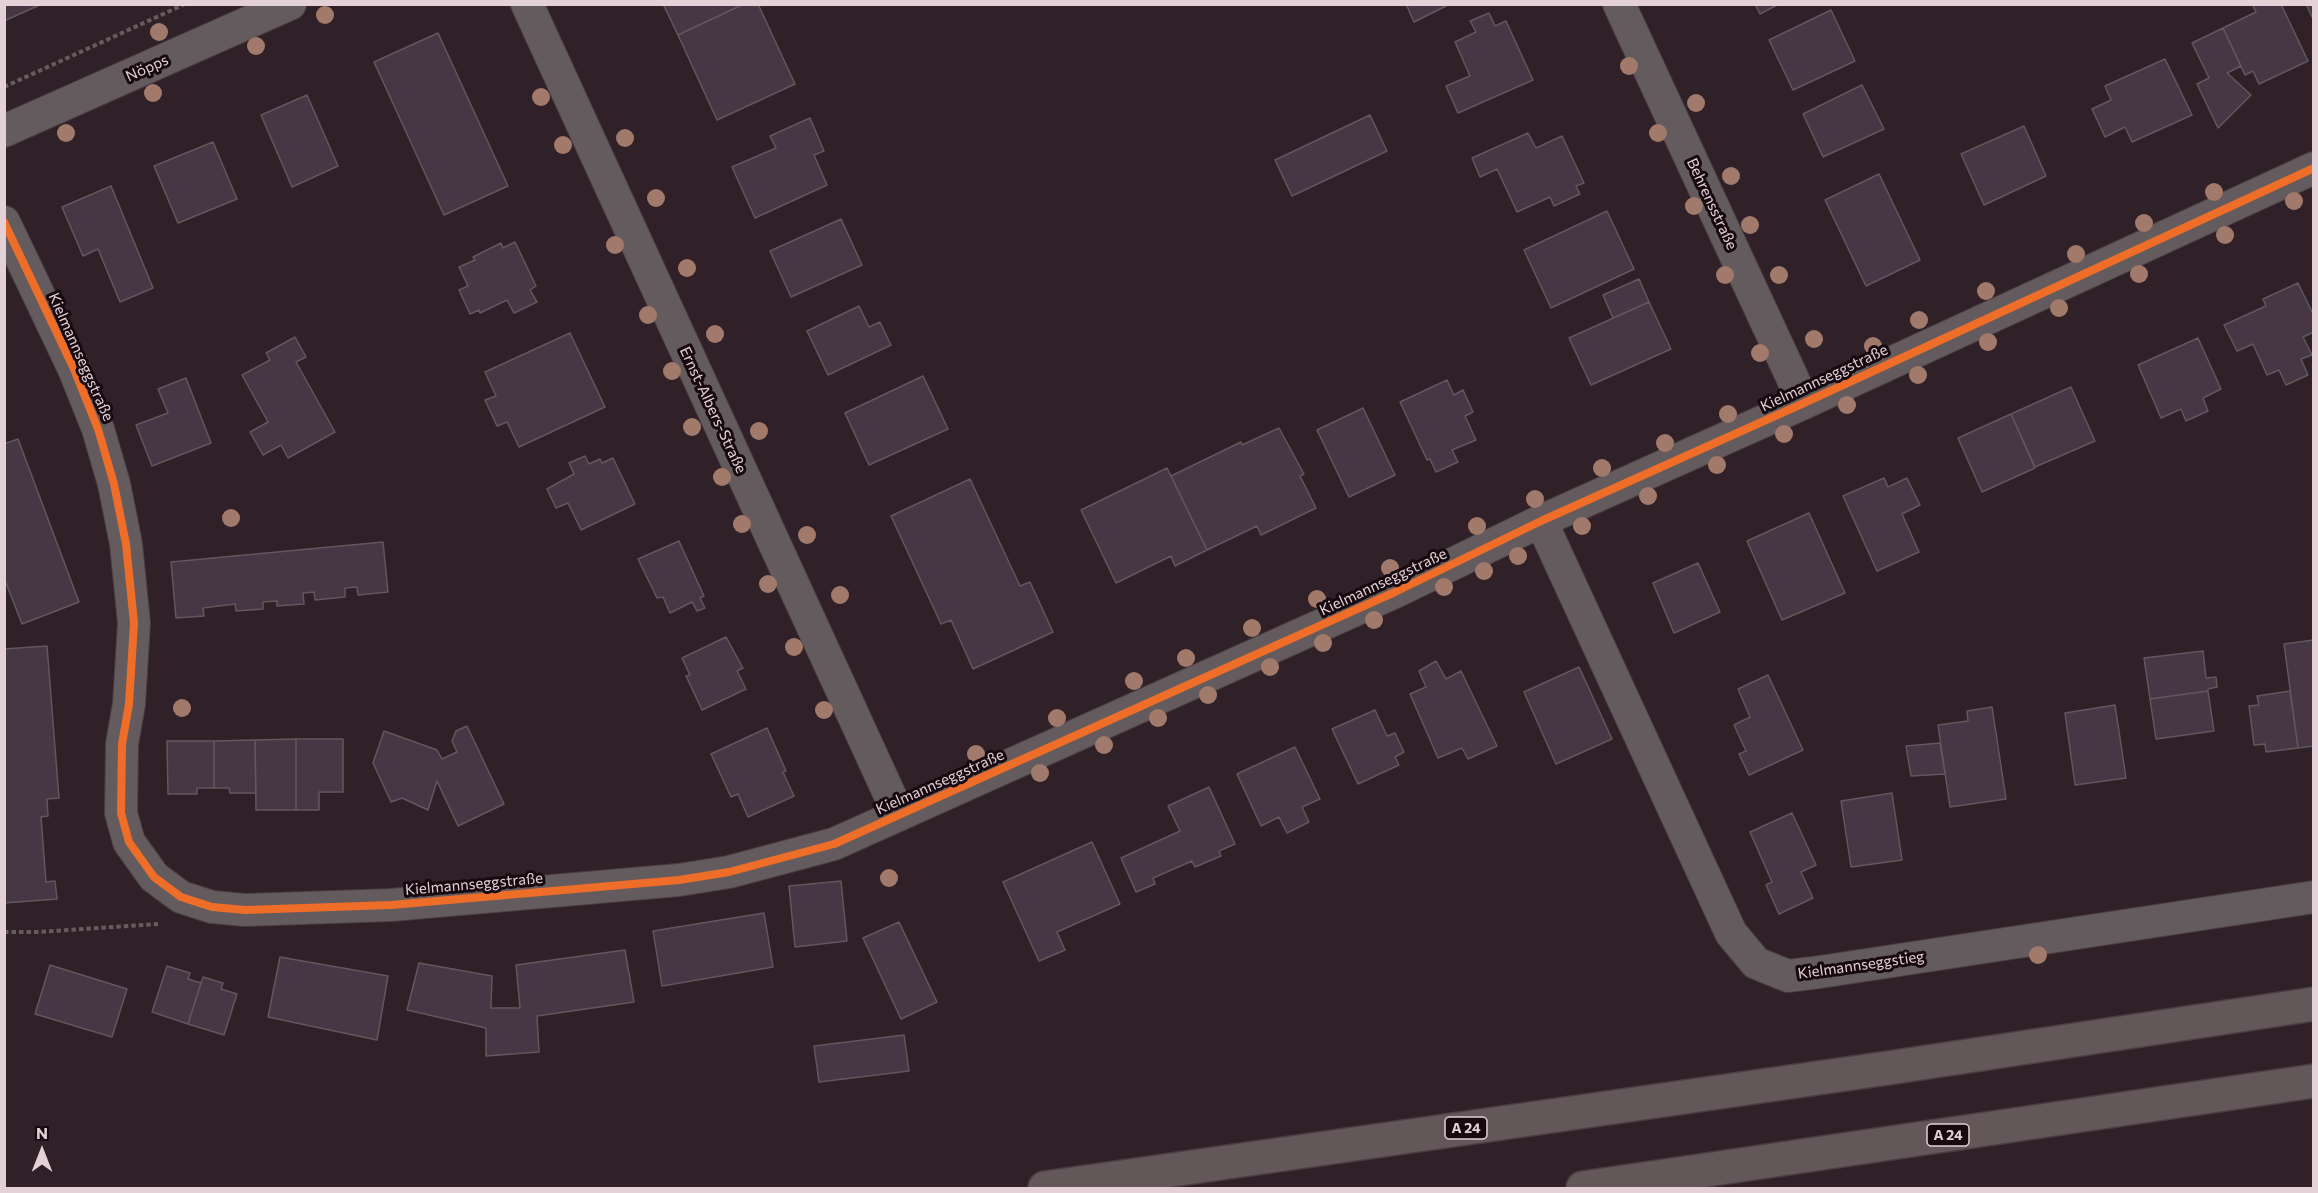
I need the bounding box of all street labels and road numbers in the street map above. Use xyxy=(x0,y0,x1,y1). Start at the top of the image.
street label: Nöpps xyxy=(123,51,171,85)
street label: Behrensstraße xyxy=(1683,155,1741,253)
street label: Kielmannseggstraße xyxy=(45,290,117,424)
street label: Kielmannseggstraße xyxy=(1757,341,1891,415)
street label: Ernst-Albers-Straße xyxy=(676,344,750,476)
street label: Kielmannseggstraße xyxy=(1316,545,1450,619)
street label: Kielmannseggstraße xyxy=(873,746,1007,818)
street label: Kielmannseggstraße xyxy=(404,869,544,899)
street label: Kielmannseggstieg xyxy=(1797,947,1925,983)
road number: A 24 xyxy=(1445,1117,1487,1139)
road number: A 24 xyxy=(1927,1124,1969,1146)

